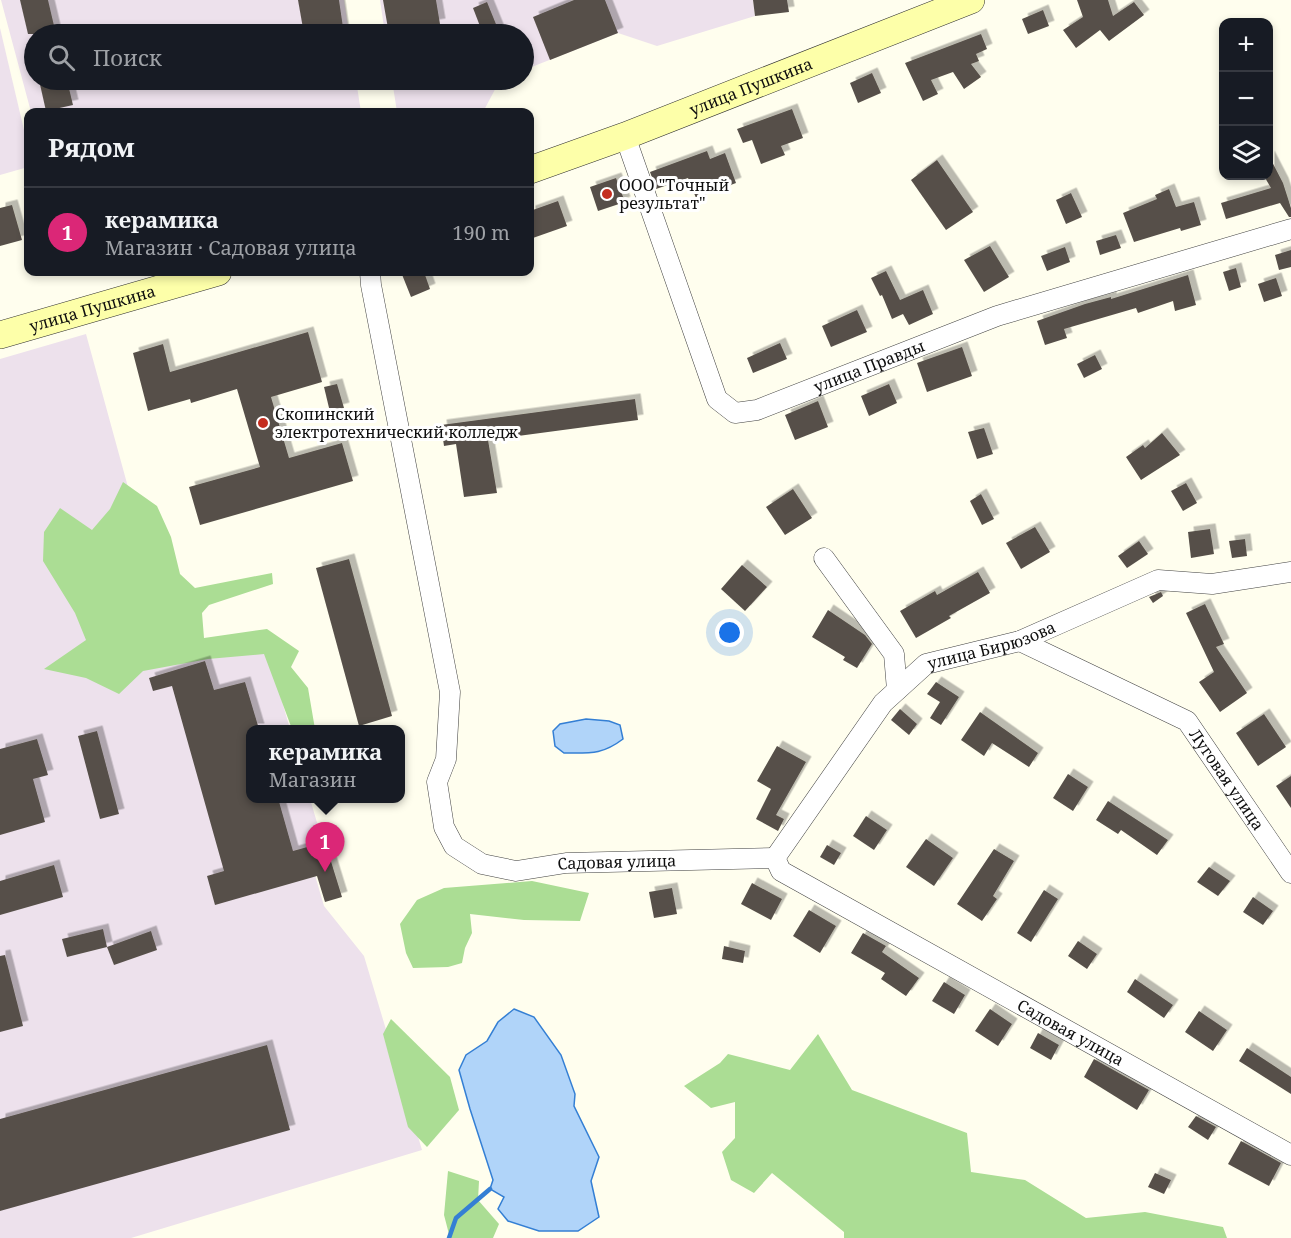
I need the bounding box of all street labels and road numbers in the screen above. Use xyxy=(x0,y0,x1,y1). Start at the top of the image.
street label: улица Пушкина xyxy=(686,52,816,121)
street label: улица Пушкина xyxy=(26,280,158,337)
street label: улица Правды xyxy=(810,334,928,398)
street label: улица Бирюзова xyxy=(925,616,1059,674)
street label: Луговая улица xyxy=(1184,724,1270,835)
street label: Садовая улица xyxy=(556,849,677,875)
street label: Садовая улица xyxy=(1013,994,1128,1071)

